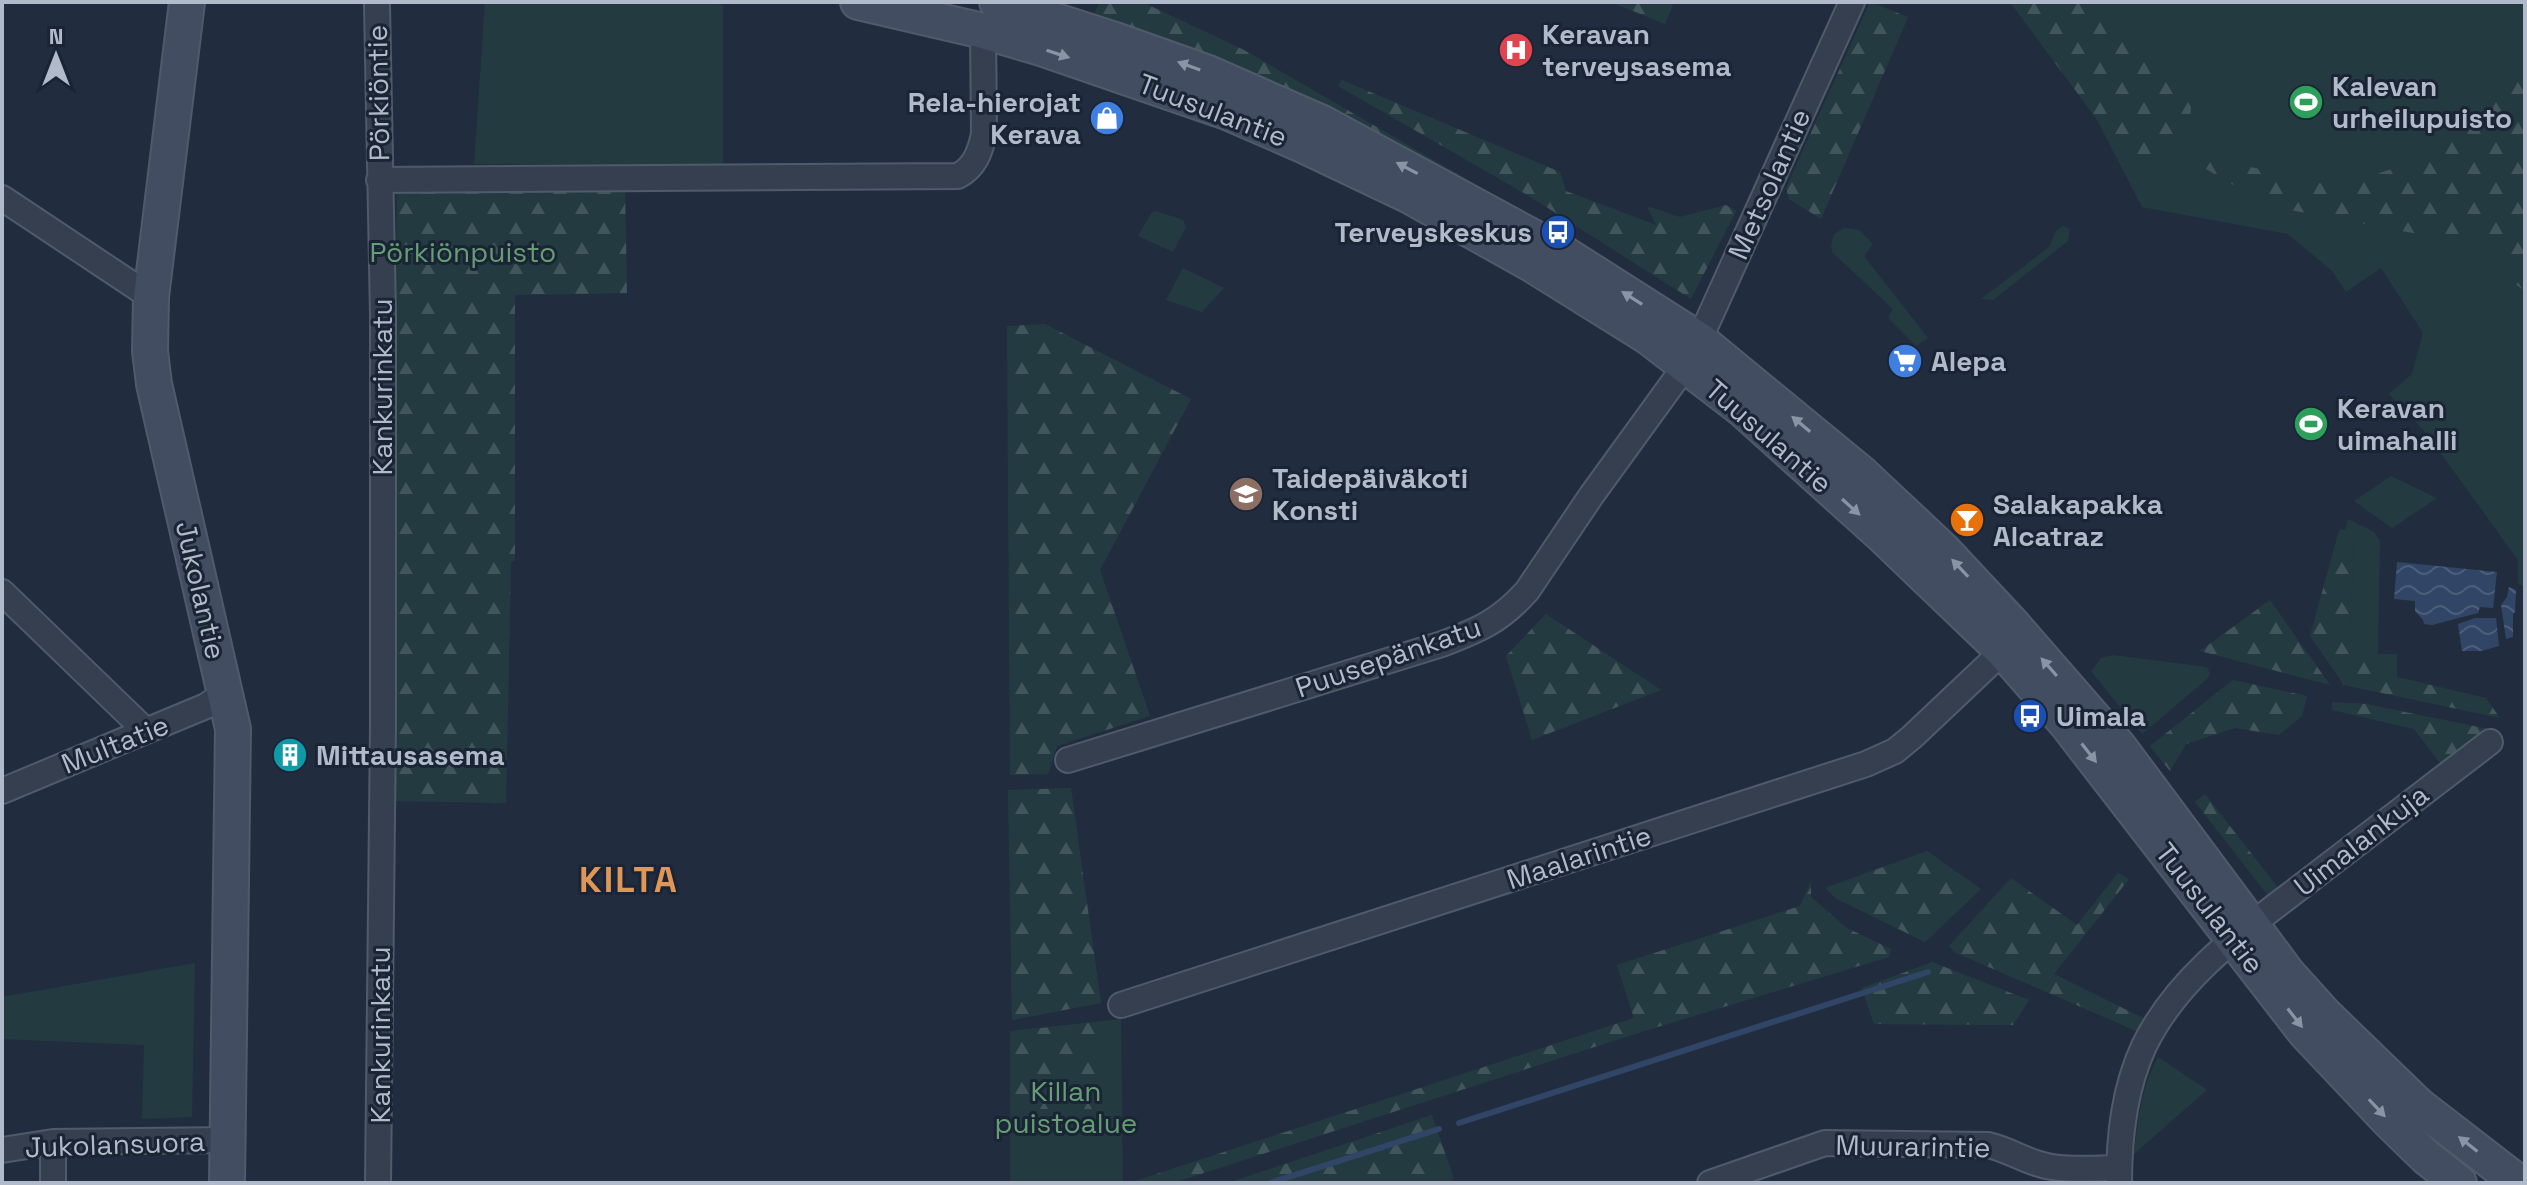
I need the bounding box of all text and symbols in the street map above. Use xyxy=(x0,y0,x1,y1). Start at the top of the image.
north arrow xyxy=(16,16,96,96)
place label: Keravan terveysasema xyxy=(1542,16,1731,84)
text: N xyxy=(49,22,63,50)
street label: Pörkiöntie xyxy=(359,24,397,162)
hospital icon: Keravan terveysasema xyxy=(1497,31,1535,69)
one-way arrow xyxy=(1046,48,1070,60)
one-way arrow xyxy=(1176,60,1200,72)
street label: Tuusulantie xyxy=(1133,65,1293,155)
place label: Kalevan urheilupuisto xyxy=(2332,68,2512,136)
sports icon: Kalevan urheilupuisto xyxy=(2287,83,2325,121)
place label: Rela-hierojat Kerava xyxy=(908,84,1081,152)
shop icon: Rela-hierojat Kerava xyxy=(1088,99,1126,137)
street label: Metsolantie xyxy=(1720,103,1818,265)
one-way arrow xyxy=(1396,162,1418,176)
bus stop icon: Terveyskeskus xyxy=(1539,213,1577,251)
place label: Terveyskeskus xyxy=(1334,214,1532,250)
park label: Pörkiönpuisto xyxy=(370,234,556,270)
one-way arrow xyxy=(1622,290,1643,305)
street label: Kankurinkatu xyxy=(364,298,400,476)
supermarket icon: Alepa xyxy=(1886,342,1924,380)
place label: Alepa xyxy=(1931,343,2006,379)
street label: Tuusulantie xyxy=(1698,371,1840,501)
place label: Keravan uimahalli xyxy=(2337,390,2458,458)
sports icon: Keravan uimahalli xyxy=(2292,405,2330,443)
one-way arrow xyxy=(1791,416,1811,433)
place label: Taidepäiväkoti Konsti xyxy=(1272,460,1468,528)
school or university icon: Taidepäiväkoti Konsti xyxy=(1227,475,1265,513)
place label: Salakapakka Alcatraz xyxy=(1993,486,2163,554)
one-way arrow xyxy=(1841,497,1860,515)
bar icon: Salakapakka Alcatraz xyxy=(1948,501,1986,539)
street label: Jukolantie xyxy=(168,517,234,663)
one-way arrow xyxy=(1951,559,1969,578)
street label: Puusepänkatu xyxy=(1291,608,1485,706)
one-way arrow xyxy=(2041,657,2058,677)
bus stop icon: Uimala xyxy=(2011,697,2049,735)
place label: Uimala xyxy=(2056,698,2146,734)
street label: Multatie xyxy=(56,706,174,782)
building icon: Mittausasema xyxy=(271,736,309,774)
place label: Mittausasema xyxy=(316,737,505,773)
one-way arrow xyxy=(2081,743,2097,763)
street label: Uimalankuja xyxy=(2286,776,2436,904)
street label: Maalarintie xyxy=(1502,817,1656,897)
street label: Tuusulantie xyxy=(2148,835,2272,981)
district label: KILTA xyxy=(579,857,679,903)
street label: Kankurinkatu xyxy=(362,946,398,1124)
one-way arrow xyxy=(2286,1008,2303,1028)
park label: Killan puistoalue xyxy=(995,1073,1137,1141)
one-way arrow xyxy=(2367,1098,2385,1117)
street label: Jukolansuora xyxy=(24,1123,206,1165)
street label: Muurarintie xyxy=(1835,1127,1991,1165)
one-way arrow xyxy=(2458,1136,2478,1153)

